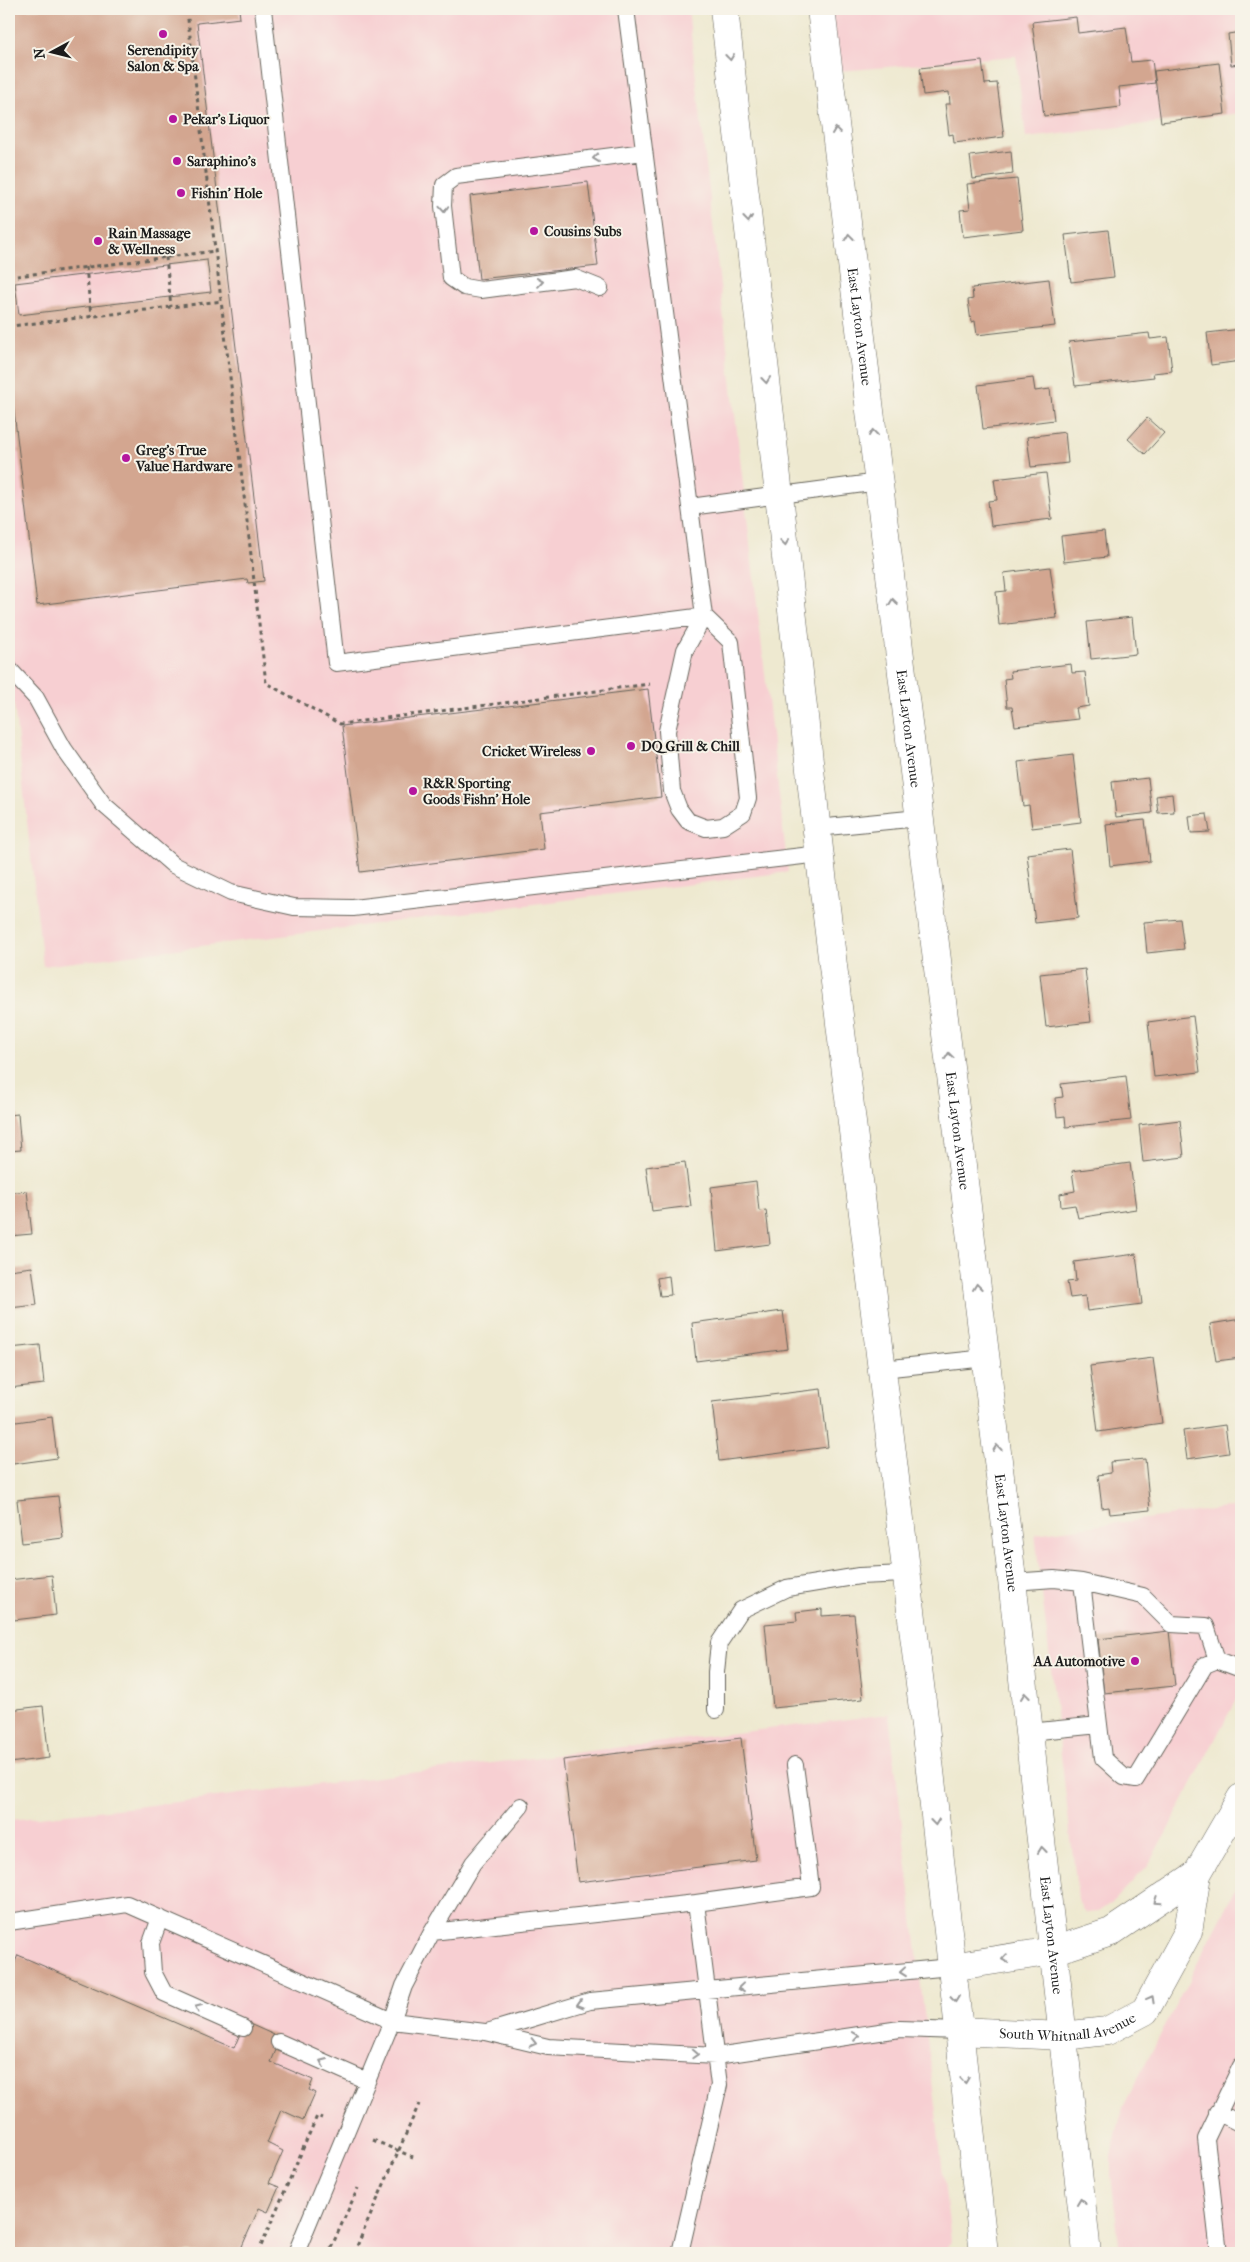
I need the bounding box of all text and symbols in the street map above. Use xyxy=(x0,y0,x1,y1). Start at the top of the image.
north arrow xyxy=(28,28,78,78)
marker: Serendipity Salon & Spa xyxy=(157,28,169,40)
place label: Serendipity Salon & Spa xyxy=(127,42,200,75)
text: N xyxy=(30,47,49,60)
one-way arrow xyxy=(724,53,735,61)
place label: Pekar's Liquor xyxy=(183,111,270,128)
marker: Pekar's Liquor xyxy=(167,113,179,125)
one-way arrow xyxy=(831,126,842,134)
one-way arrow xyxy=(592,152,600,163)
place label: Saraphino's xyxy=(187,153,257,170)
marker: Saraphino's xyxy=(171,155,183,167)
place label: Fishin' Hole xyxy=(190,185,262,202)
marker: Fishin' Hole xyxy=(175,187,187,199)
one-way arrow xyxy=(438,205,449,213)
one-way arrow xyxy=(742,215,753,223)
place label: Cousins Subs xyxy=(544,223,622,240)
place label: Rain Massage & Wellness xyxy=(108,225,191,258)
marker: Cousins Subs xyxy=(528,225,540,237)
one-way arrow xyxy=(844,233,855,241)
marker: Rain Massage & Wellness xyxy=(92,235,104,247)
street label: East Layton Avenue xyxy=(844,267,875,387)
one-way arrow xyxy=(536,277,544,288)
one-way arrow xyxy=(760,376,771,384)
one-way arrow xyxy=(868,429,879,437)
place label: Greg's True Value Hardware xyxy=(135,442,233,475)
marker: Greg's True Value Hardware xyxy=(120,452,132,464)
one-way arrow xyxy=(779,538,790,546)
one-way arrow xyxy=(888,597,899,605)
street label: East Layton Avenue xyxy=(893,669,924,789)
place label: DQ Grill & Chill xyxy=(641,738,740,755)
marker: DQ Grill & Chill xyxy=(625,740,637,752)
place label: Cricket Wireless xyxy=(482,743,582,760)
marker: Cricket Wireless xyxy=(585,745,597,757)
place label: R&R Sporting Goods Fishn' Hole xyxy=(423,775,530,808)
marker: R&R Sporting Goods Fishn' Hole xyxy=(407,785,419,797)
one-way arrow xyxy=(944,1052,955,1060)
street label: East Layton Avenue xyxy=(942,1071,973,1191)
one-way arrow xyxy=(972,1282,983,1290)
one-way arrow xyxy=(992,1444,1003,1452)
street label: East Layton Avenue xyxy=(991,1473,1021,1593)
place label: AA Automotive xyxy=(1033,1653,1125,1670)
marker: AA Automotive xyxy=(1129,1655,1141,1667)
one-way arrow xyxy=(1020,1692,1031,1700)
one-way arrow xyxy=(929,1818,940,1826)
one-way arrow xyxy=(1037,1846,1048,1854)
street label: East Layton Avenue xyxy=(1036,1875,1066,1995)
one-way arrow xyxy=(1153,1895,1162,1905)
one-way arrow xyxy=(1000,1953,1009,1963)
one-way arrow xyxy=(899,1966,907,1977)
one-way arrow xyxy=(737,1982,745,1993)
one-way arrow xyxy=(1145,1995,1155,2004)
one-way arrow xyxy=(949,1996,960,2004)
one-way arrow xyxy=(576,1998,584,2008)
one-way arrow xyxy=(194,2004,203,2015)
street label: South Whitnall Avenue xyxy=(999,2009,1139,2045)
one-way arrow xyxy=(851,2031,860,2041)
one-way arrow xyxy=(528,2037,537,2048)
one-way arrow xyxy=(691,2049,699,2060)
one-way arrow xyxy=(319,2057,328,2068)
one-way arrow xyxy=(959,2076,970,2084)
one-way arrow xyxy=(1076,2198,1087,2206)

